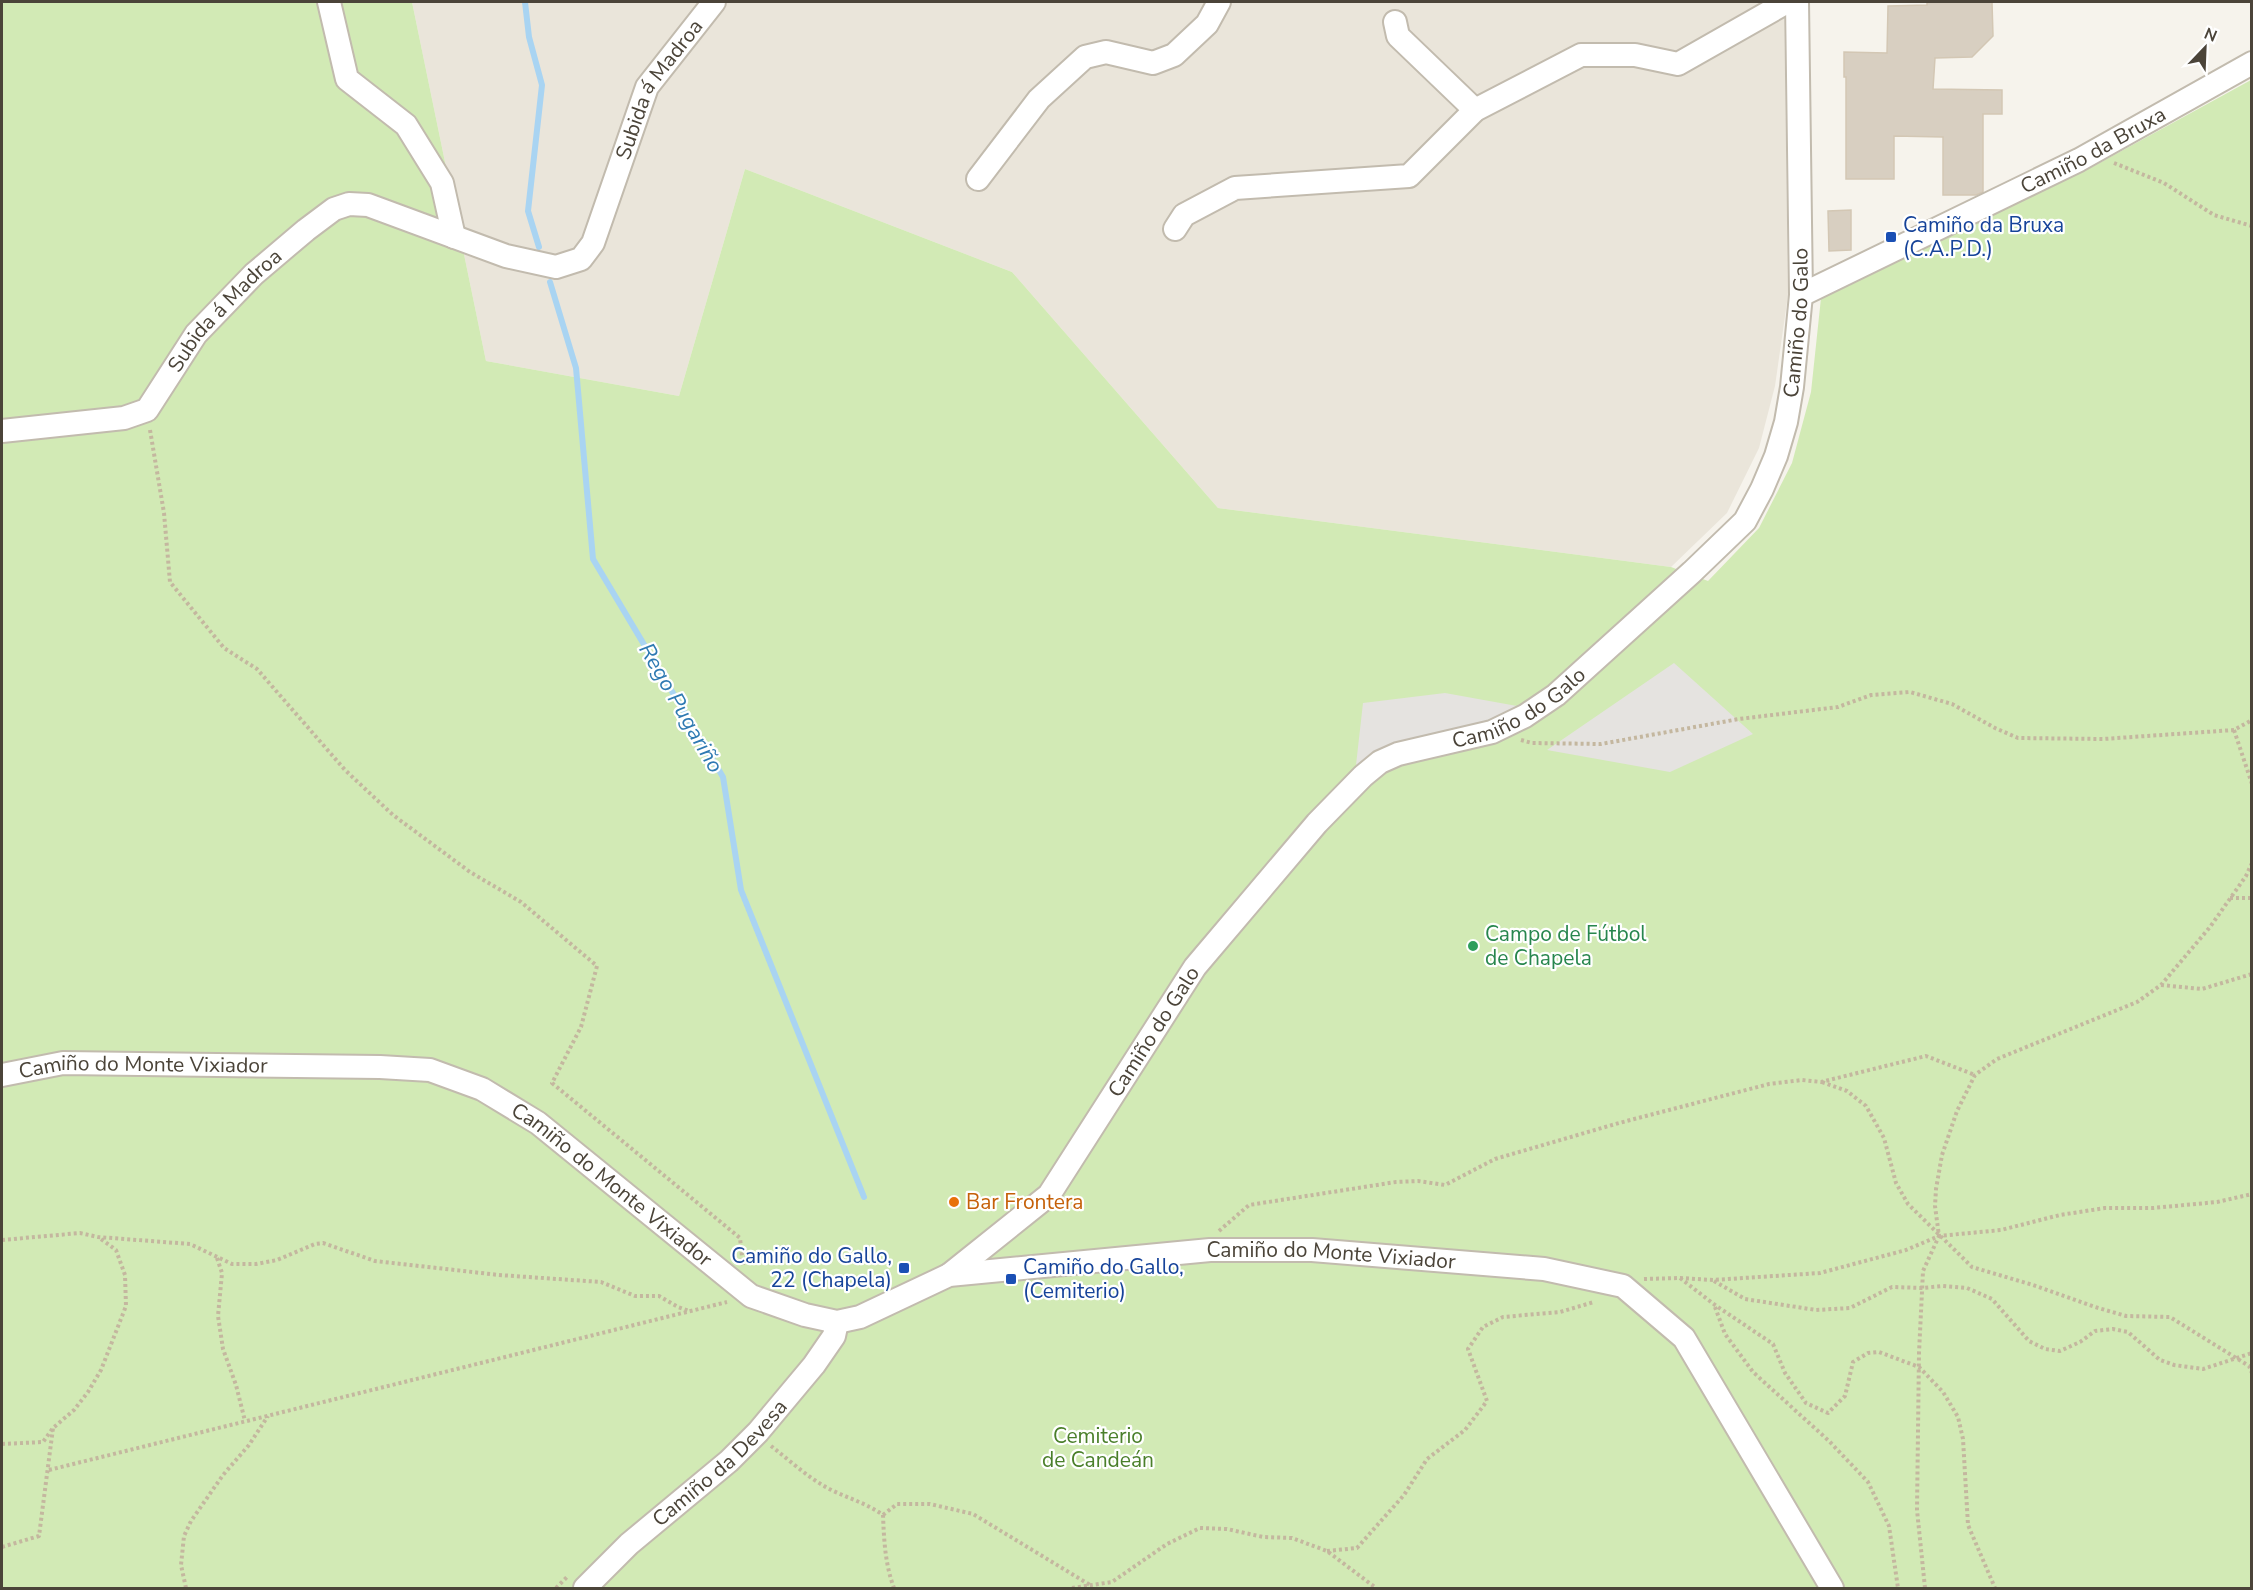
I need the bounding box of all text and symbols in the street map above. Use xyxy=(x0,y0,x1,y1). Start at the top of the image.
street label: Subida á Madroa xyxy=(609,13,709,163)
north arrow xyxy=(2175,18,2235,78)
text: N xyxy=(2201,23,2220,48)
street label: Camiño da Bruxa xyxy=(2016,100,2171,200)
place label: Camiño da Bruxa (C.A.P.D.) xyxy=(1903,211,2064,263)
marker: Camiño da Bruxa (C.A.P.D.) xyxy=(1884,230,1898,244)
street label: Subida á Madroa xyxy=(161,242,288,378)
street label: Camiño do Galo xyxy=(1776,248,1815,400)
water label: Rego Pugariño xyxy=(632,638,730,778)
street label: Camiño do Galo xyxy=(1449,661,1592,755)
place label: Campo de Fútbol de Chapela xyxy=(1485,920,1647,972)
marker: Campo de Fútbol de Chapela xyxy=(1466,939,1480,953)
street label: Camiño do Galo xyxy=(1101,961,1206,1103)
street label: Camiño do Monte Vixiador xyxy=(16,1049,268,1085)
street label: Camiño do Monte Vixiador xyxy=(506,1096,718,1273)
place label: Bar Frontera xyxy=(966,1188,1084,1216)
marker: Bar Frontera xyxy=(947,1195,961,1209)
street label: Camiño do Monte Vixiador xyxy=(1207,1236,1457,1276)
place label: Camiño do Gallo, 22 (Chapela) xyxy=(731,1242,892,1294)
place label: Camiño do Gallo, (Cemiterio) xyxy=(1023,1253,1184,1305)
marker: Camiño do Gallo, 22 (Chapela) xyxy=(897,1261,911,1275)
marker: Camiño do Gallo, (Cemiterio) xyxy=(1004,1272,1018,1286)
street label: Camiño da Devesa xyxy=(646,1393,793,1533)
park label: Cemiterio de Candeán xyxy=(1042,1422,1154,1474)

